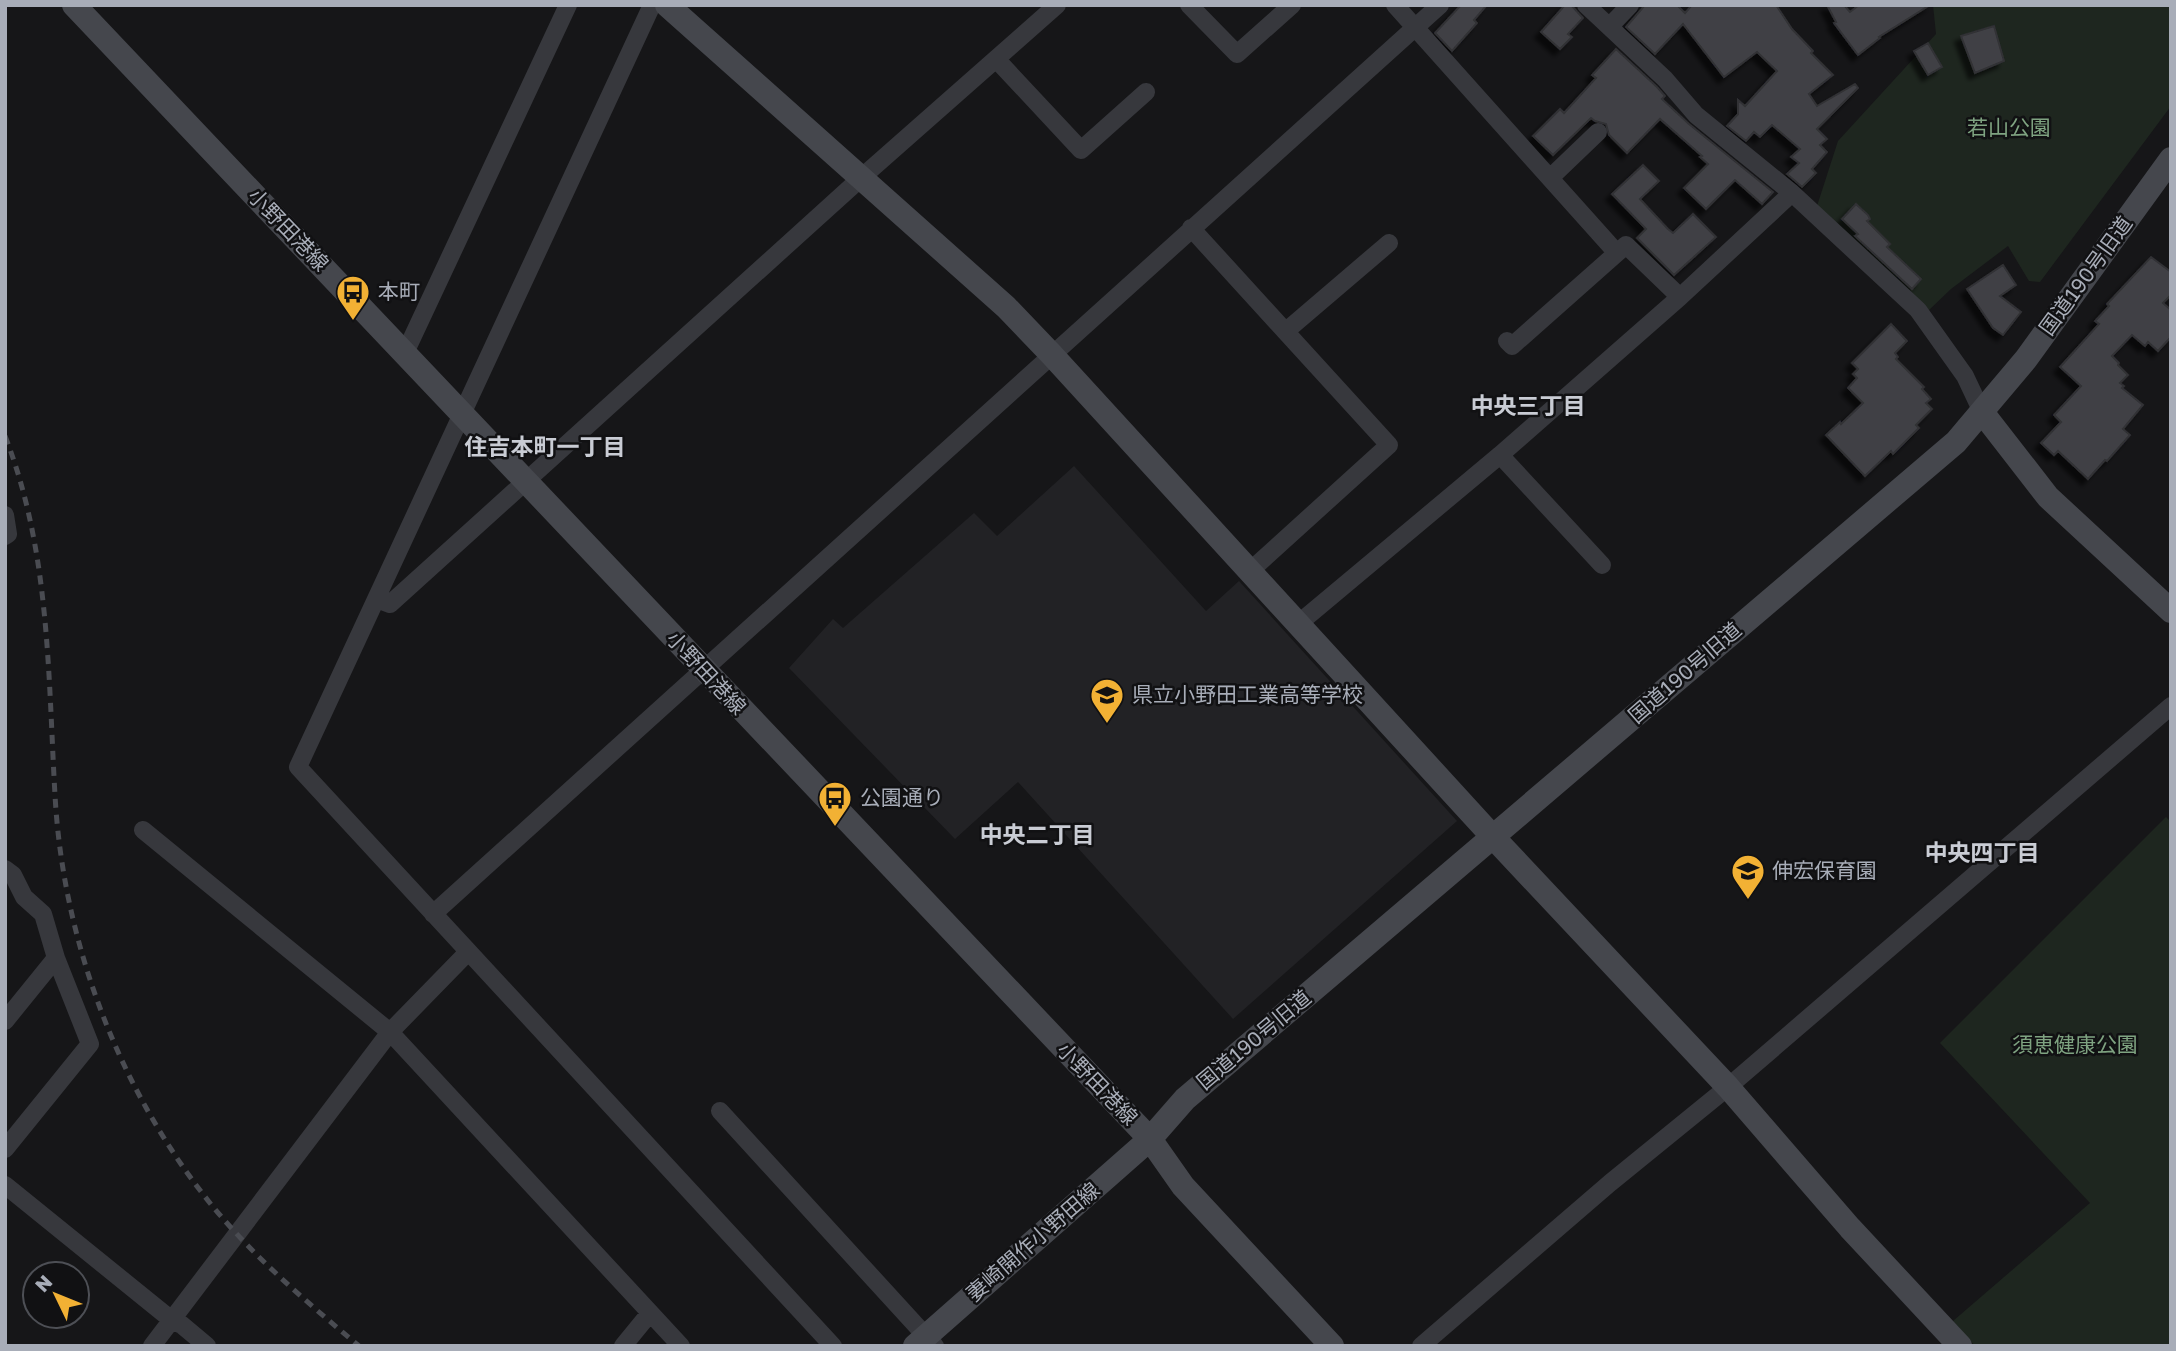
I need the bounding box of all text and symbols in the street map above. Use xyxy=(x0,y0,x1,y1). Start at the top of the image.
park label: 若山公園 xyxy=(1967,114,2051,140)
street label: 小野田港線 xyxy=(243,183,335,276)
street label: 国道190号旧道 xyxy=(2033,211,2137,340)
bus stop icon: 本町 xyxy=(334,273,372,322)
place label: 本町 xyxy=(378,278,420,304)
district label: 中央三丁目 xyxy=(1471,391,1586,419)
district label: 住吉本町一丁目 xyxy=(465,432,626,460)
street label: 国道190号旧道 xyxy=(1623,616,1746,728)
street label: 小野田港線 xyxy=(661,625,752,720)
school or university icon: 県立小野田工業高等学校 xyxy=(1088,676,1126,725)
place label: 県立小野田工業高等学校 xyxy=(1132,681,1363,707)
bus stop icon: 公園通り xyxy=(816,779,854,828)
place label: 公園通り xyxy=(860,784,944,810)
district label: 中央二丁目 xyxy=(980,820,1095,848)
district label: 中央四丁目 xyxy=(1925,838,2040,866)
school or university icon: 伸宏保育園 xyxy=(1729,852,1767,901)
place label: 伸宏保育園 xyxy=(1772,857,1877,883)
street label: 国道190号旧道 xyxy=(1191,984,1316,1094)
park label: 須恵健康公園 xyxy=(2012,1031,2138,1057)
street label: 小野田港線 xyxy=(1052,1037,1144,1130)
street label: 妻崎開作小野田線 xyxy=(960,1176,1104,1306)
north arrow xyxy=(21,1260,91,1330)
text: N xyxy=(30,1270,57,1296)

